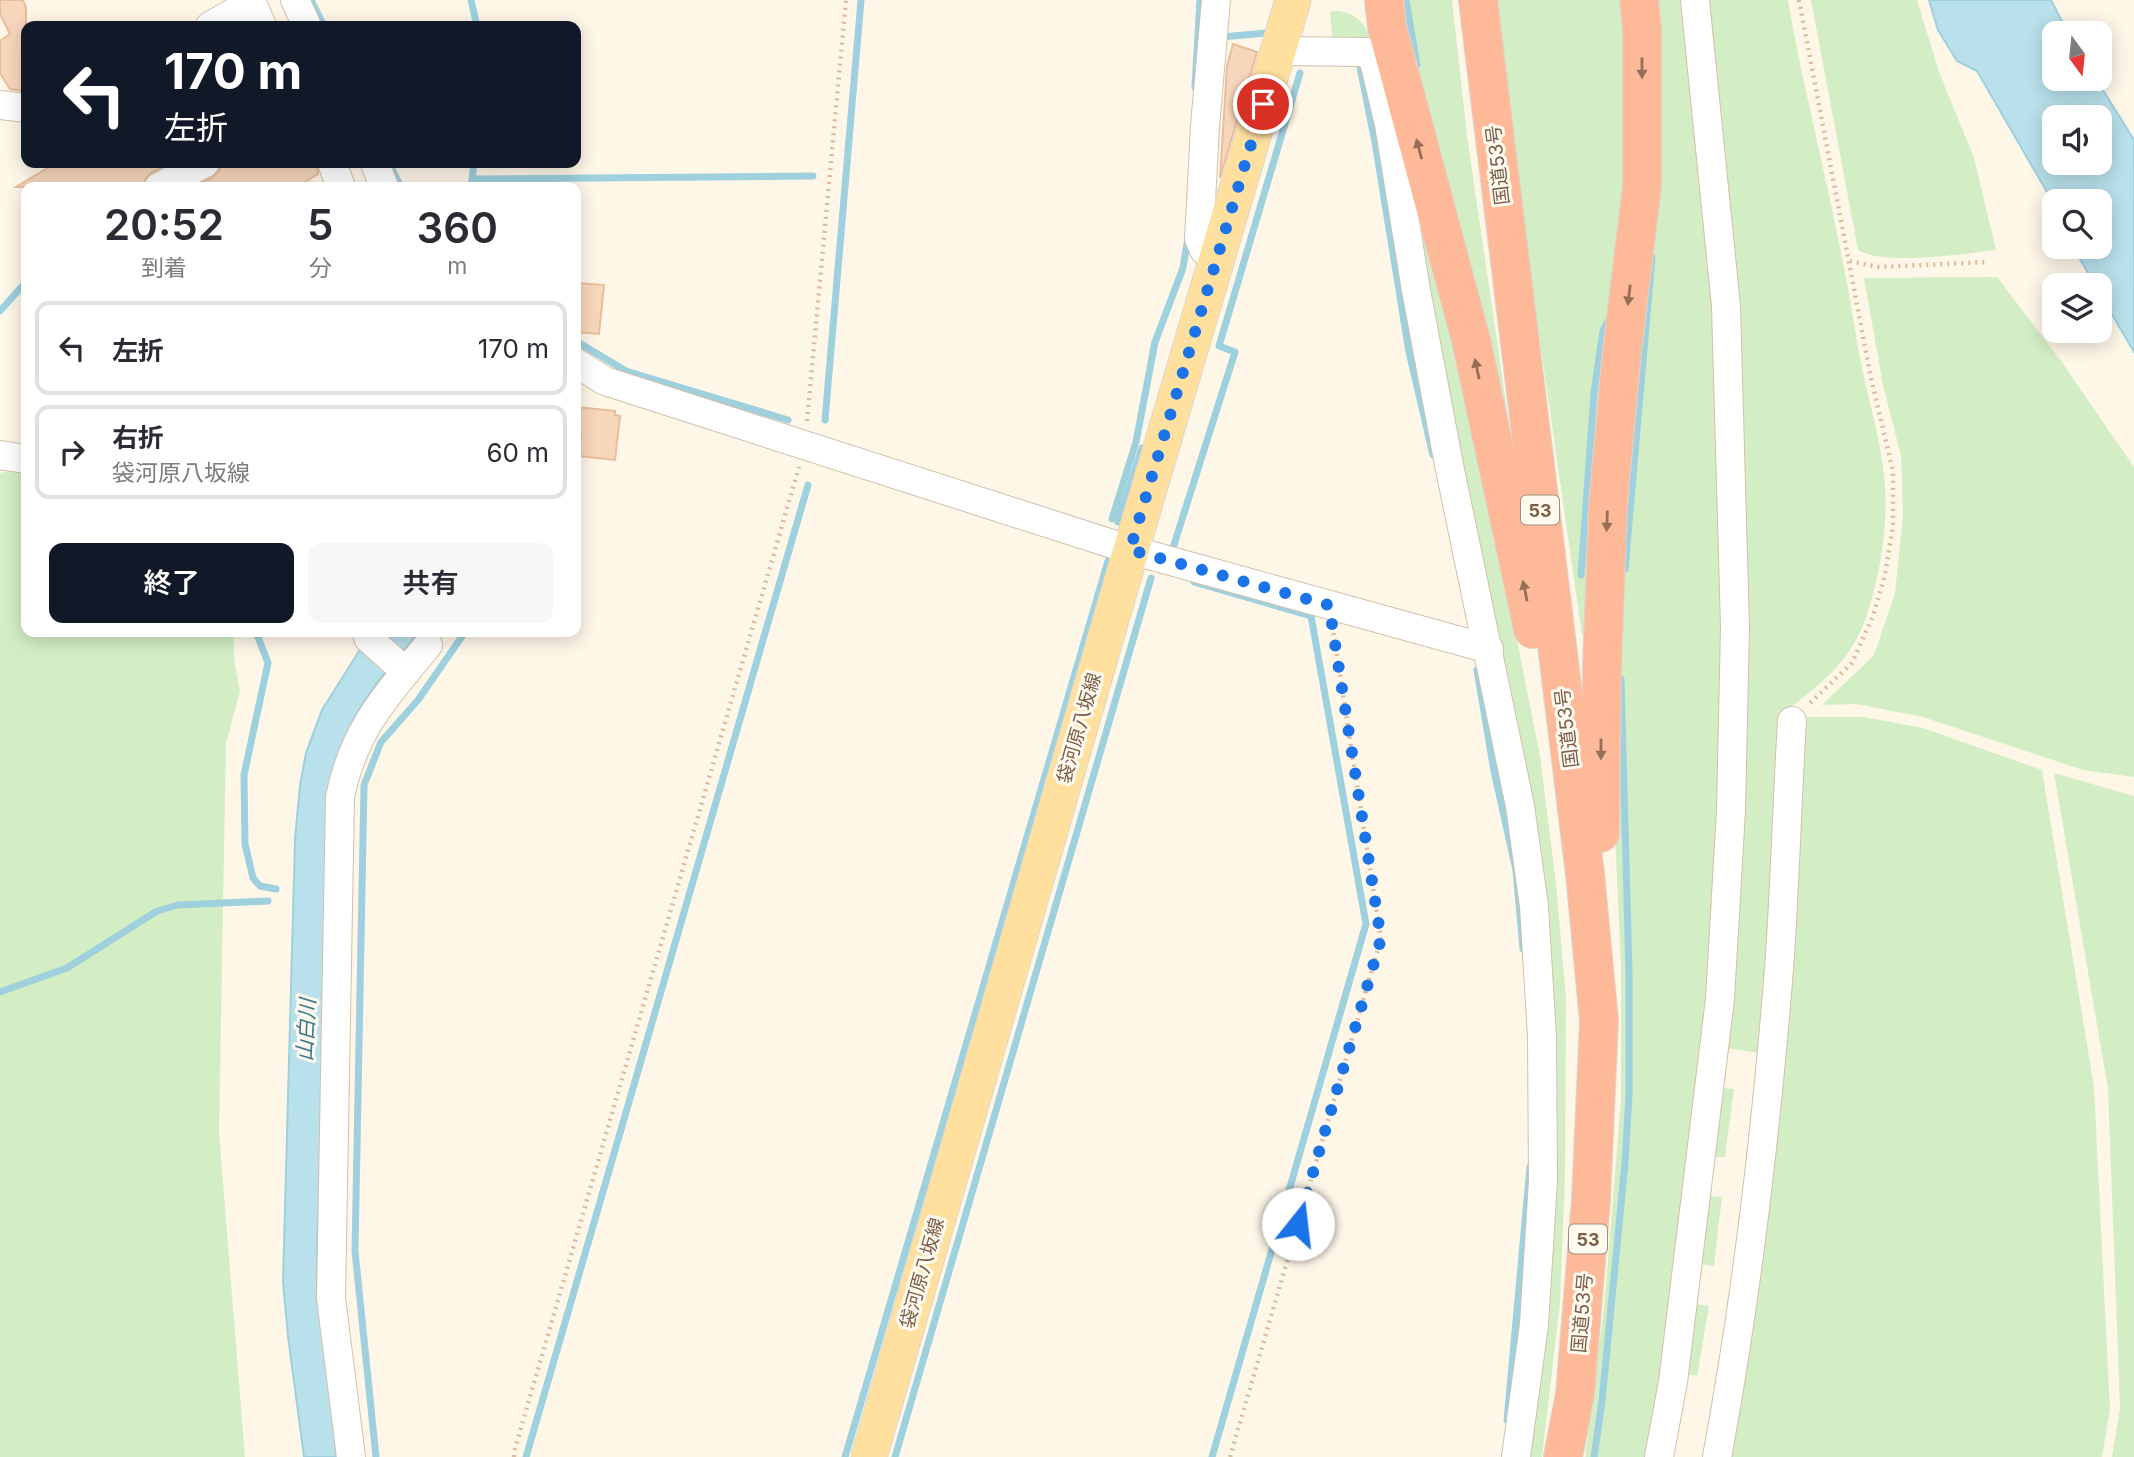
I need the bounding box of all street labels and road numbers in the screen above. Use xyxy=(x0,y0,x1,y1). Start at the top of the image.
street label: 国道53号 xyxy=(1482,124,1514,206)
road number: 53 xyxy=(1521,496,1559,524)
street label: 袋河原八坂線 xyxy=(1052,670,1106,786)
street label: 国道53号 xyxy=(1551,687,1583,769)
street label: 袋河原八坂線 xyxy=(895,1215,949,1331)
road number: 53 xyxy=(1569,1224,1607,1254)
street label: 国道53号 xyxy=(1567,1272,1597,1354)

